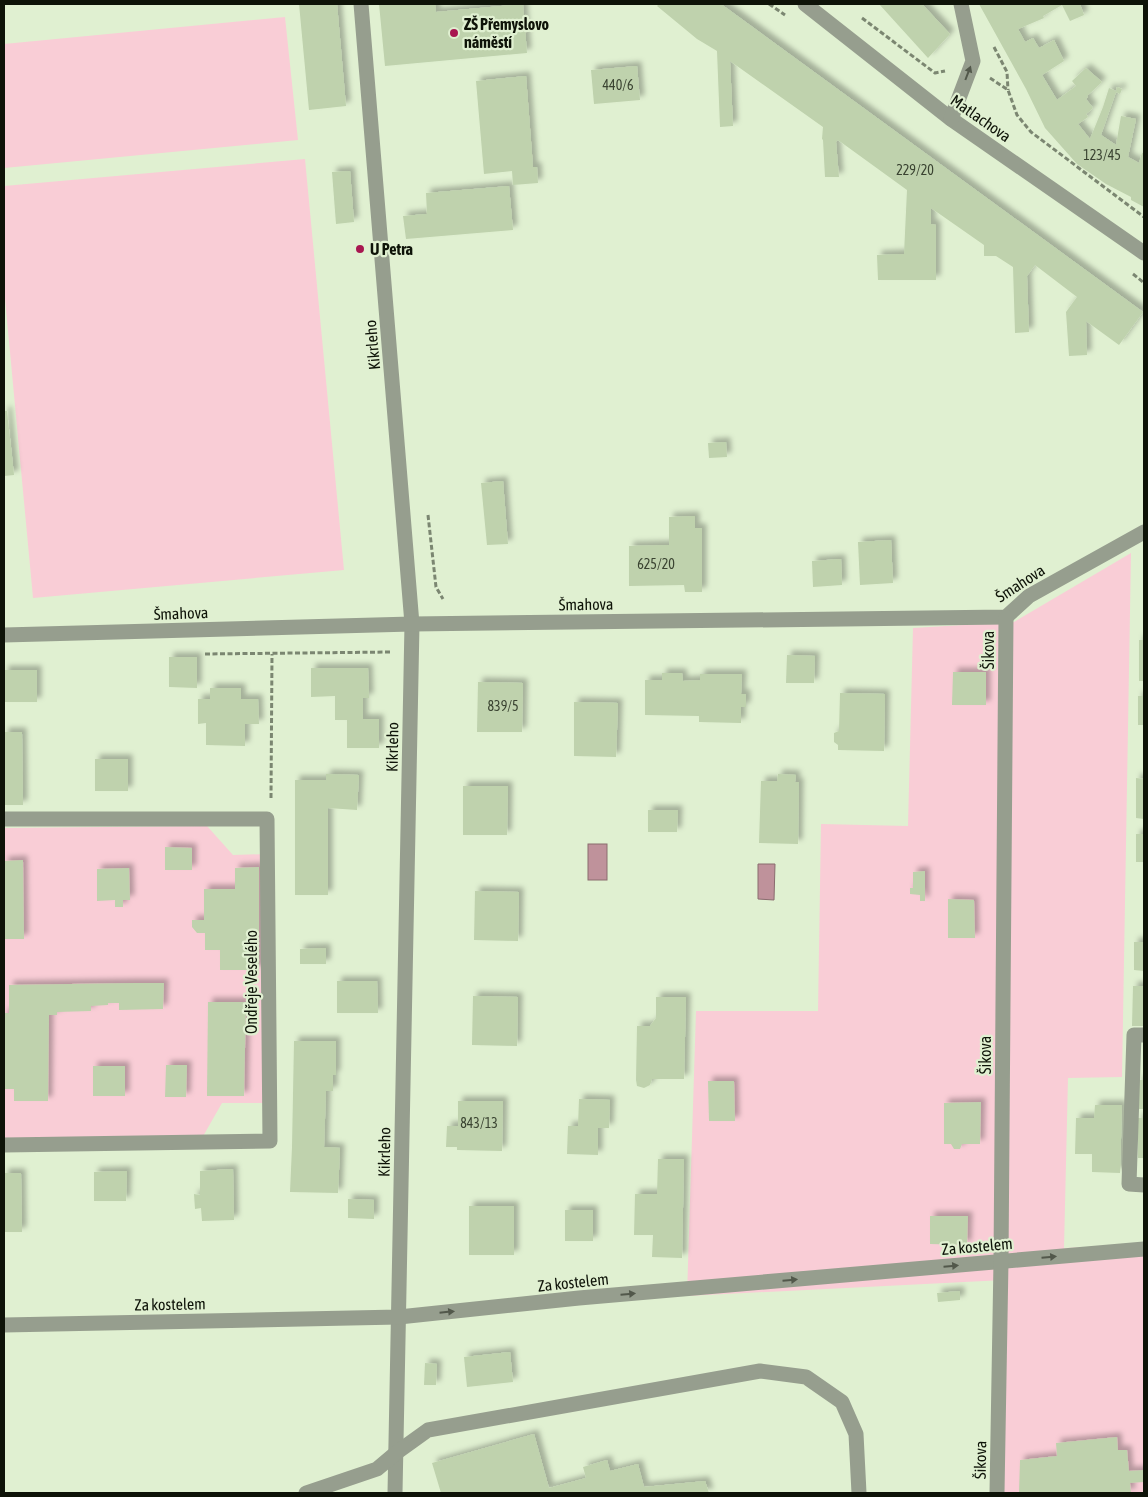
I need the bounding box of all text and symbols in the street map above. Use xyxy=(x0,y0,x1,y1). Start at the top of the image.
place label: ZŠ Přemyslovo náměstí xyxy=(464,15,550,51)
marker: ZŠ Přemyslovo náměstí xyxy=(448,27,460,39)
one-way arrow xyxy=(965,66,972,81)
house number: 440/6 xyxy=(602,77,634,93)
street label: Matlachova xyxy=(947,91,1015,145)
house number: 123/45 xyxy=(1083,147,1121,163)
house number: 229/20 xyxy=(896,162,934,178)
place label: U Petra xyxy=(370,240,413,258)
marker: U Petra xyxy=(354,243,366,255)
street label: Kikrleho xyxy=(361,319,383,371)
house number: 625/20 xyxy=(637,556,675,572)
street label: Šmahova xyxy=(992,561,1048,605)
street label: Šmahova xyxy=(559,595,613,613)
street label: Šmahova xyxy=(153,603,209,623)
street label: Šikova xyxy=(979,631,997,669)
house number: 839/5 xyxy=(487,698,519,714)
street label: Kikrleho xyxy=(383,722,401,772)
street label: Ondřeje Veselého xyxy=(242,930,261,1034)
street label: Šikova xyxy=(976,1036,994,1074)
house number: 843/13 xyxy=(460,1115,498,1131)
street label: Kikrleho xyxy=(375,1127,393,1177)
street label: Za kostelem xyxy=(941,1234,1013,1258)
one-way arrow xyxy=(1042,1253,1058,1261)
one-way arrow xyxy=(944,1262,960,1270)
street label: Za kostelem xyxy=(537,1269,609,1295)
one-way arrow xyxy=(782,1276,798,1284)
one-way arrow xyxy=(620,1290,636,1298)
street label: Za kostelem xyxy=(134,1294,206,1314)
one-way arrow xyxy=(440,1308,456,1316)
street label: Šikova xyxy=(971,1441,989,1479)

